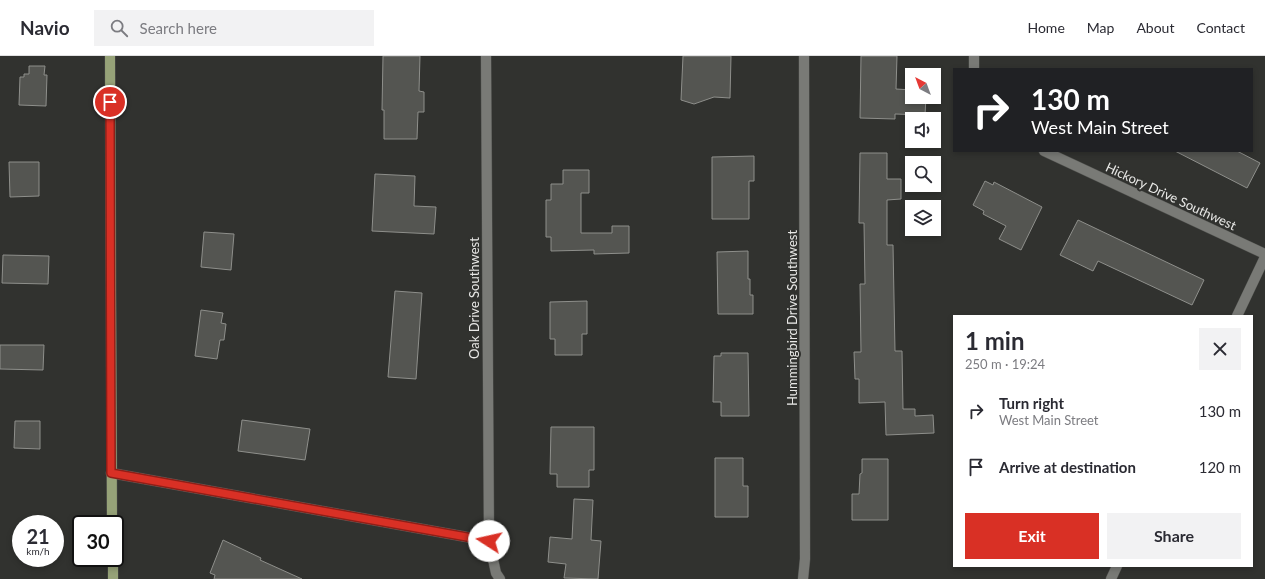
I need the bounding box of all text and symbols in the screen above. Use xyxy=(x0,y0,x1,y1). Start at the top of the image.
search box xyxy=(94,10,374,46)
text: Navio xyxy=(20,16,70,39)
icon: search xyxy=(108,17,130,39)
text: Search here xyxy=(140,19,217,37)
text: Home xyxy=(1027,19,1065,36)
text: Map xyxy=(1087,19,1114,36)
text: About xyxy=(1136,19,1174,36)
text: Contact xyxy=(1196,19,1245,36)
north arrow xyxy=(905,68,941,104)
map controls xyxy=(905,68,941,236)
text: 130 m xyxy=(1031,82,1110,116)
icon: right xyxy=(965,84,1017,136)
pin xyxy=(93,85,127,119)
icon: arrive xyxy=(99,91,121,113)
button: sound xyxy=(905,112,941,148)
text: West Main Street xyxy=(1031,116,1169,138)
button: search xyxy=(905,156,941,192)
street label: Hickory Drive Southwest xyxy=(1103,159,1239,233)
button: layers xyxy=(905,200,941,236)
street label: Hummingbird Drive Southwest xyxy=(784,230,800,406)
street label: Oak Drive Southwest xyxy=(466,237,482,359)
text: 1 min xyxy=(965,326,1025,355)
button: close xyxy=(1199,328,1241,370)
text: 250 m · 19:24 xyxy=(965,356,1045,372)
text: Turn right xyxy=(999,394,1064,412)
icon: right xyxy=(965,400,987,422)
text: 130 m xyxy=(1199,402,1241,420)
text: West Main Street xyxy=(999,412,1098,428)
icon: arrive xyxy=(965,456,987,478)
text: Arrive at destination xyxy=(999,458,1136,476)
text: 120 m xyxy=(1199,458,1241,476)
button: Exit xyxy=(965,513,1099,559)
button: Share xyxy=(1107,513,1241,559)
speed limit sign: 30 xyxy=(72,515,124,567)
position arrow xyxy=(468,520,510,562)
text: 21 xyxy=(26,524,50,548)
text: km/h xyxy=(26,545,50,557)

